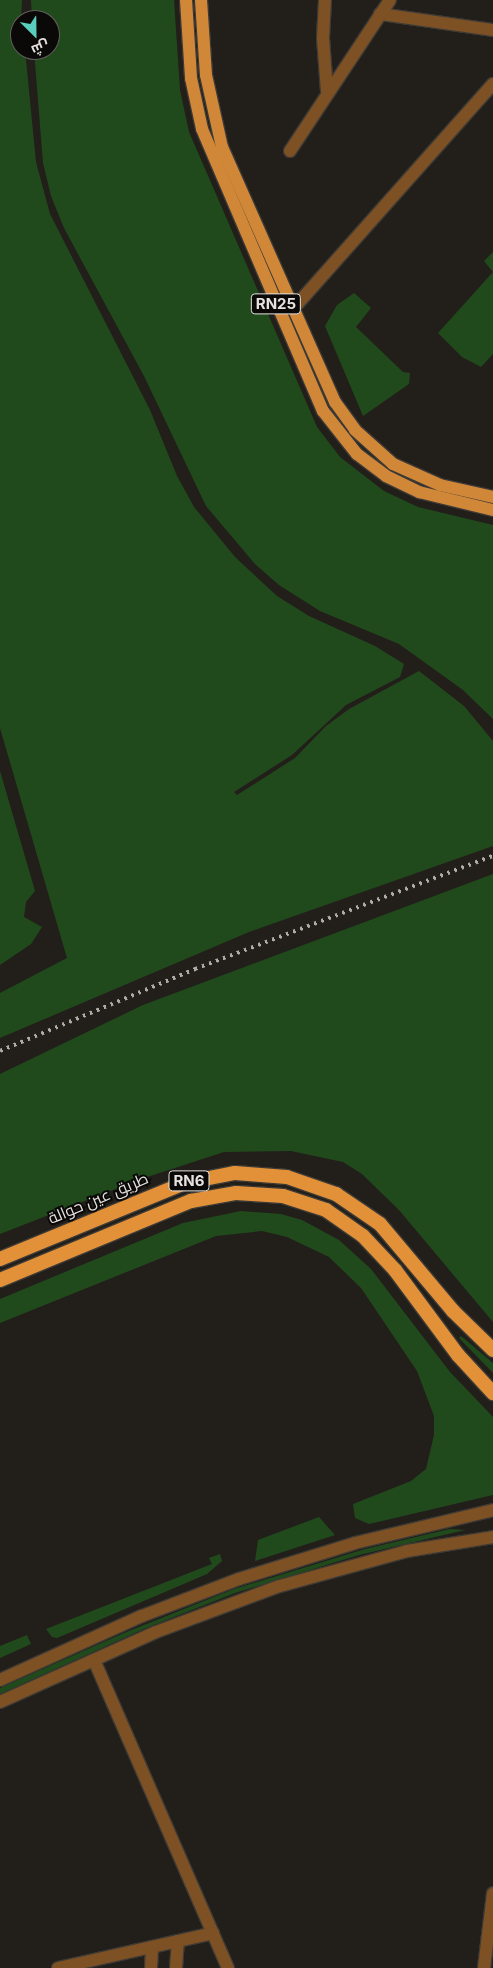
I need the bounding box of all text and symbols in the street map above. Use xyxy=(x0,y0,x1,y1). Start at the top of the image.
north arrow xyxy=(10,10,60,60)
text: ش xyxy=(29,37,52,60)
road number: RN25 xyxy=(250,292,302,316)
street label: طريق عين حوالة xyxy=(45,1168,151,1228)
road number: RN6 xyxy=(168,1168,210,1194)

